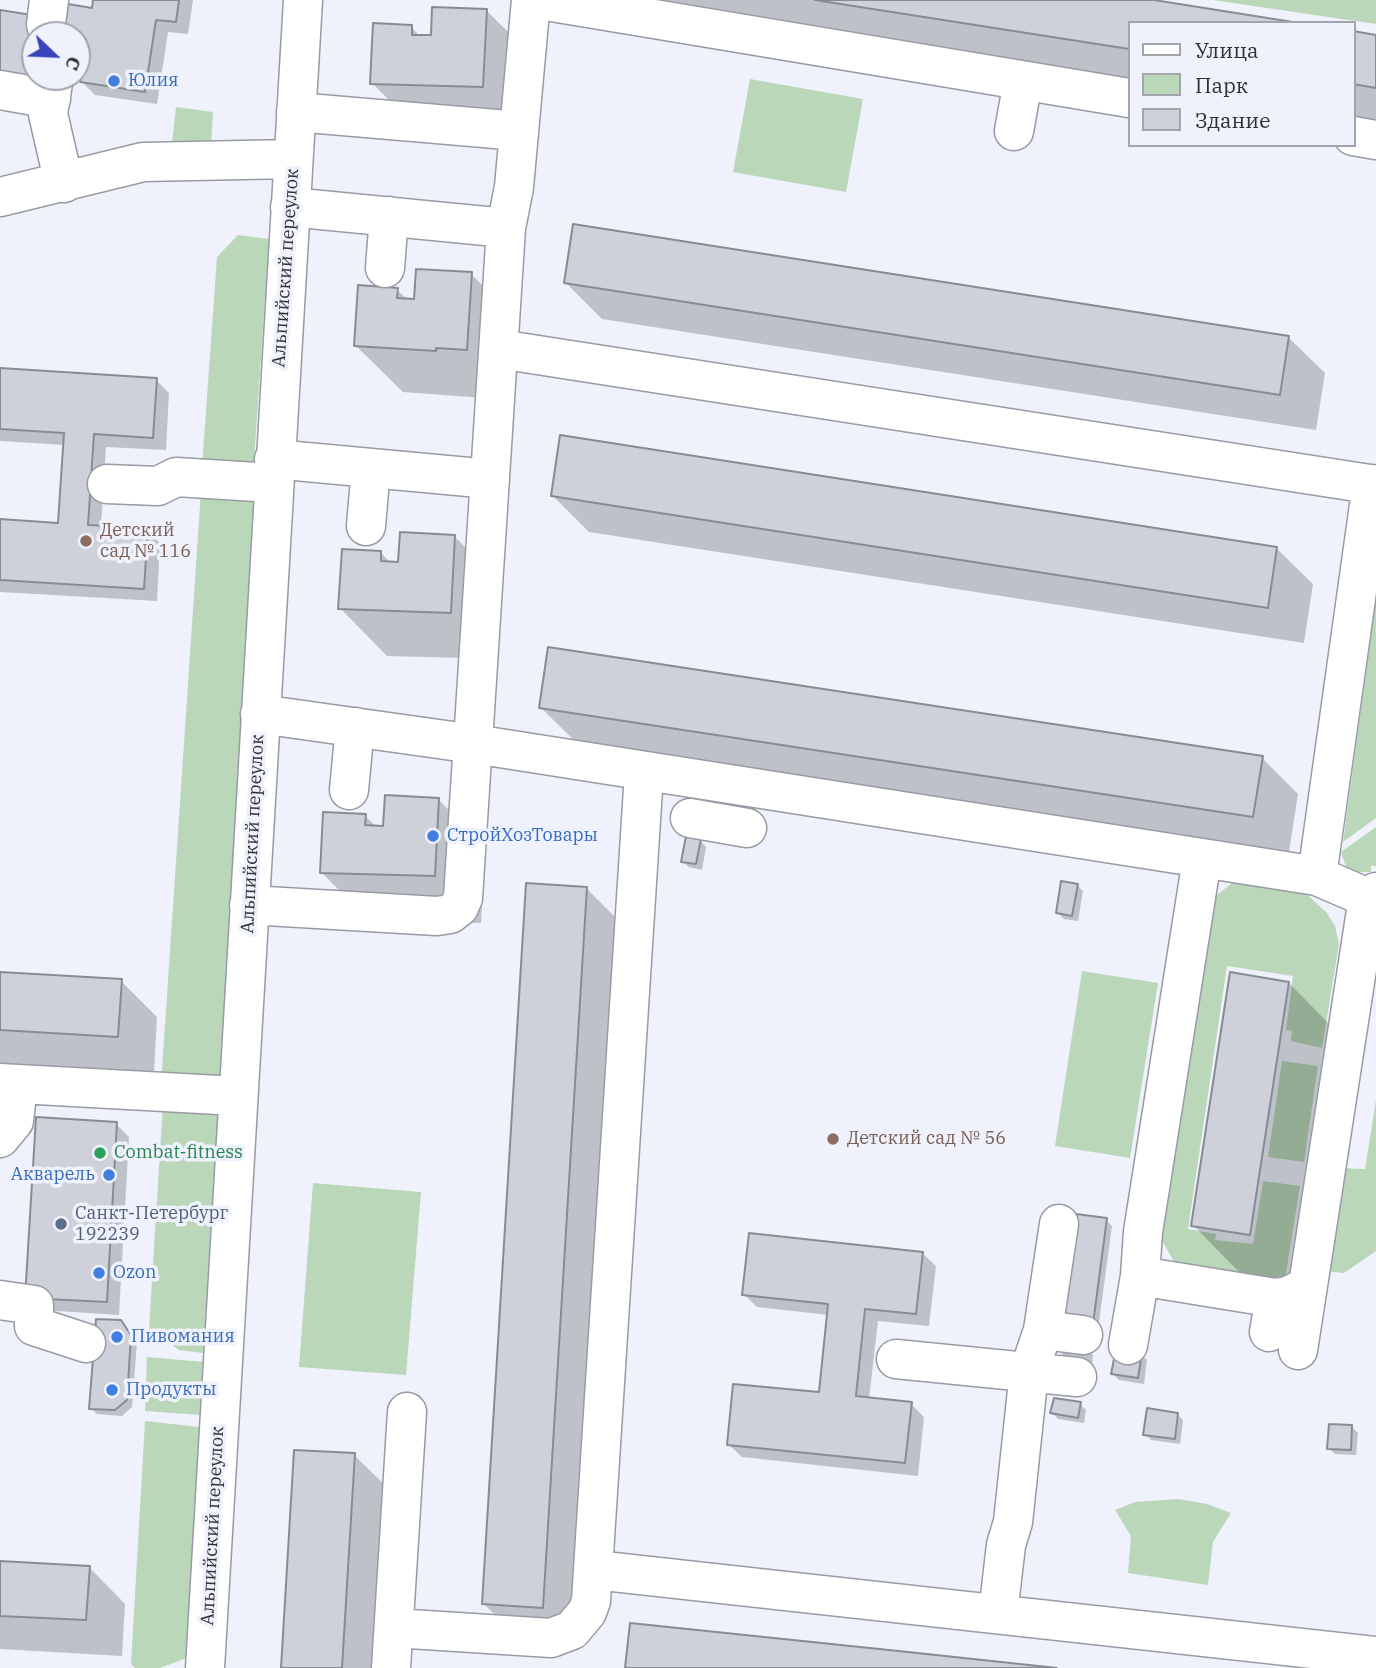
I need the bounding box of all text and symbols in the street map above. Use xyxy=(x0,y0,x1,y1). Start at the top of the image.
north arrow xyxy=(21,21,91,91)
legend xyxy=(1128,21,1355,147)
text: Улица xyxy=(1195,36,1259,64)
text: С xyxy=(60,53,87,74)
place label: Юлия xyxy=(128,70,179,92)
text: Парк xyxy=(1195,71,1248,99)
marker: Юлия xyxy=(106,73,122,89)
text: Здание xyxy=(1195,106,1270,134)
street label: Альпийский переулок xyxy=(268,168,304,368)
place label: Детский сад № 116 xyxy=(100,520,191,562)
marker: Детский сад № 116 xyxy=(78,533,94,549)
street label: Альпийский переулок xyxy=(237,734,269,934)
place label: СтройХозТовары xyxy=(447,825,598,847)
marker: СтройХозТовары xyxy=(425,828,441,844)
place label: Детский сад № 56 xyxy=(847,1128,1006,1150)
marker: Детский сад № 56 xyxy=(825,1131,841,1147)
place label: Combat-fitness xyxy=(114,1142,243,1164)
marker: Combat-fitness xyxy=(92,1145,108,1161)
place label: Акварель xyxy=(11,1164,95,1186)
marker: Акварель xyxy=(101,1167,117,1183)
place label: Санкт-Петербург 192239 xyxy=(75,1203,228,1246)
marker: Санкт-Петербург 192239 xyxy=(53,1216,69,1232)
place label: Ozon xyxy=(113,1262,157,1284)
marker: Ozon xyxy=(91,1265,107,1281)
place label: Пивомания xyxy=(131,1326,235,1348)
marker: Пивомания xyxy=(109,1329,125,1345)
place label: Продукты xyxy=(126,1379,216,1401)
marker: Продукты xyxy=(104,1382,120,1398)
street label: Альпийский переулок xyxy=(197,1426,229,1626)

